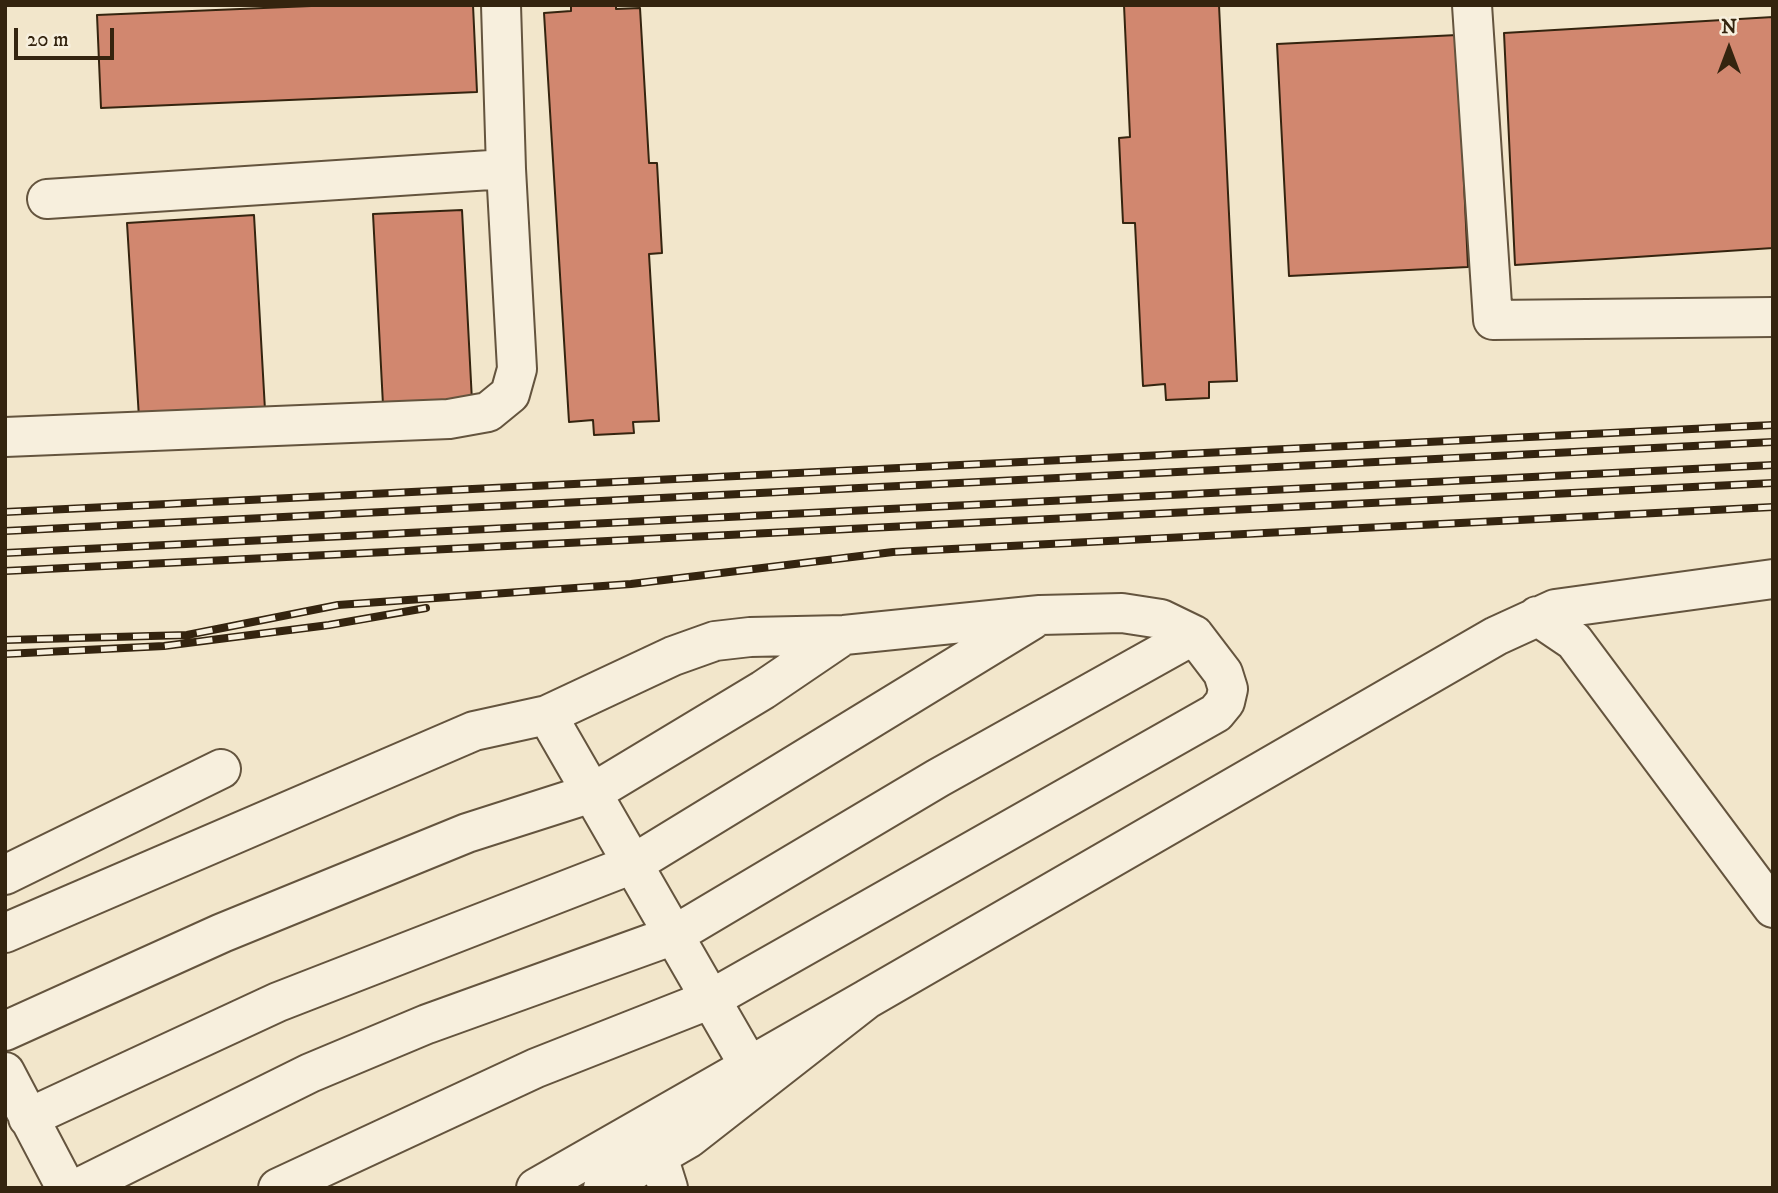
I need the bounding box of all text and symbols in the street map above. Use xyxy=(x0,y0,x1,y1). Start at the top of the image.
scale bar xyxy=(18,14,117,58)
north arrow xyxy=(1694,14,1764,84)
text: N xyxy=(1721,16,1737,39)
text: 20 m xyxy=(27,27,69,53)

